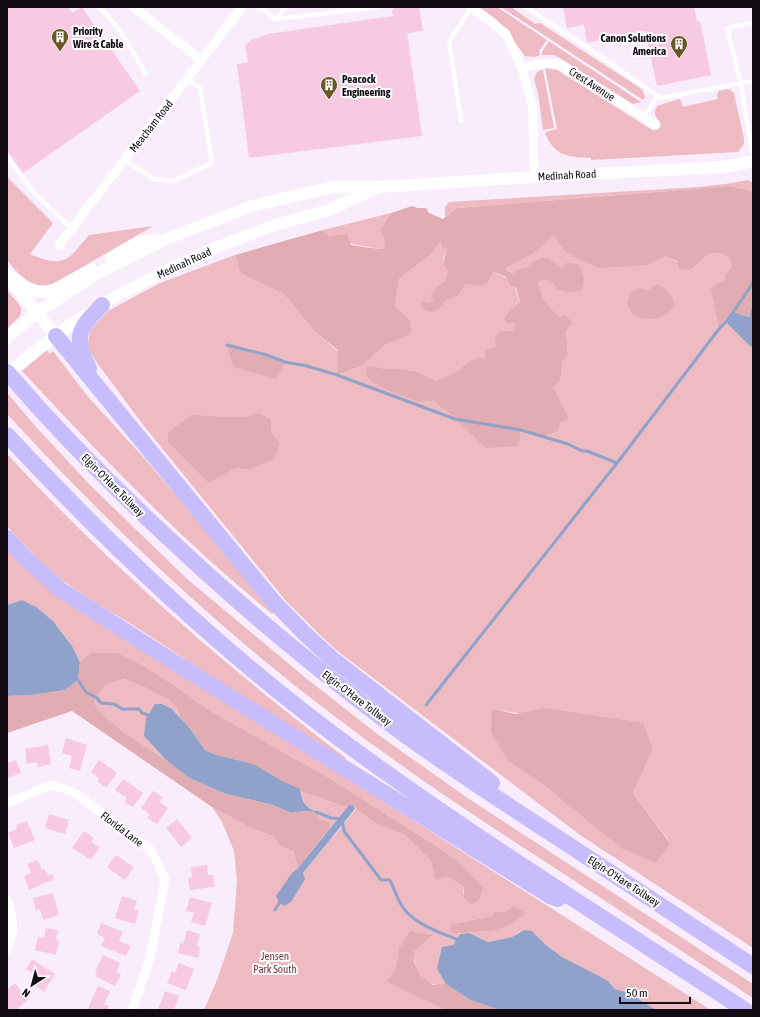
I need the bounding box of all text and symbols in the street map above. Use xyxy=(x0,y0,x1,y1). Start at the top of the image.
place label: Priority Wire & Cable xyxy=(72,25,124,50)
building icon: Priority Wire & Cable xyxy=(50,27,70,52)
place label: Canon Solutions America xyxy=(600,32,666,57)
building icon: Canon Solutions America xyxy=(669,34,689,59)
street label: Crest Avenue xyxy=(567,65,617,103)
place label: Peacock Engineering xyxy=(342,73,391,98)
building icon: Peacock Engineering xyxy=(319,75,339,100)
street label: Meacham Road xyxy=(127,98,175,154)
street label: Medinah Road xyxy=(538,167,596,183)
street label: Medinah Road xyxy=(155,245,213,281)
street label: Elgin-O'Hare Tollway xyxy=(79,451,147,519)
street label: Elgin-O'Hare Tollway xyxy=(320,668,394,728)
street label: Florida Lane xyxy=(99,809,145,849)
street label: Elgin-O'Hare Tollway xyxy=(586,853,663,909)
park label: Jensen Park South xyxy=(253,950,297,975)
north arrow xyxy=(12,965,52,1005)
scale bar xyxy=(620,979,690,1005)
text: N xyxy=(20,986,32,1000)
text: 50 m xyxy=(626,986,648,1000)

